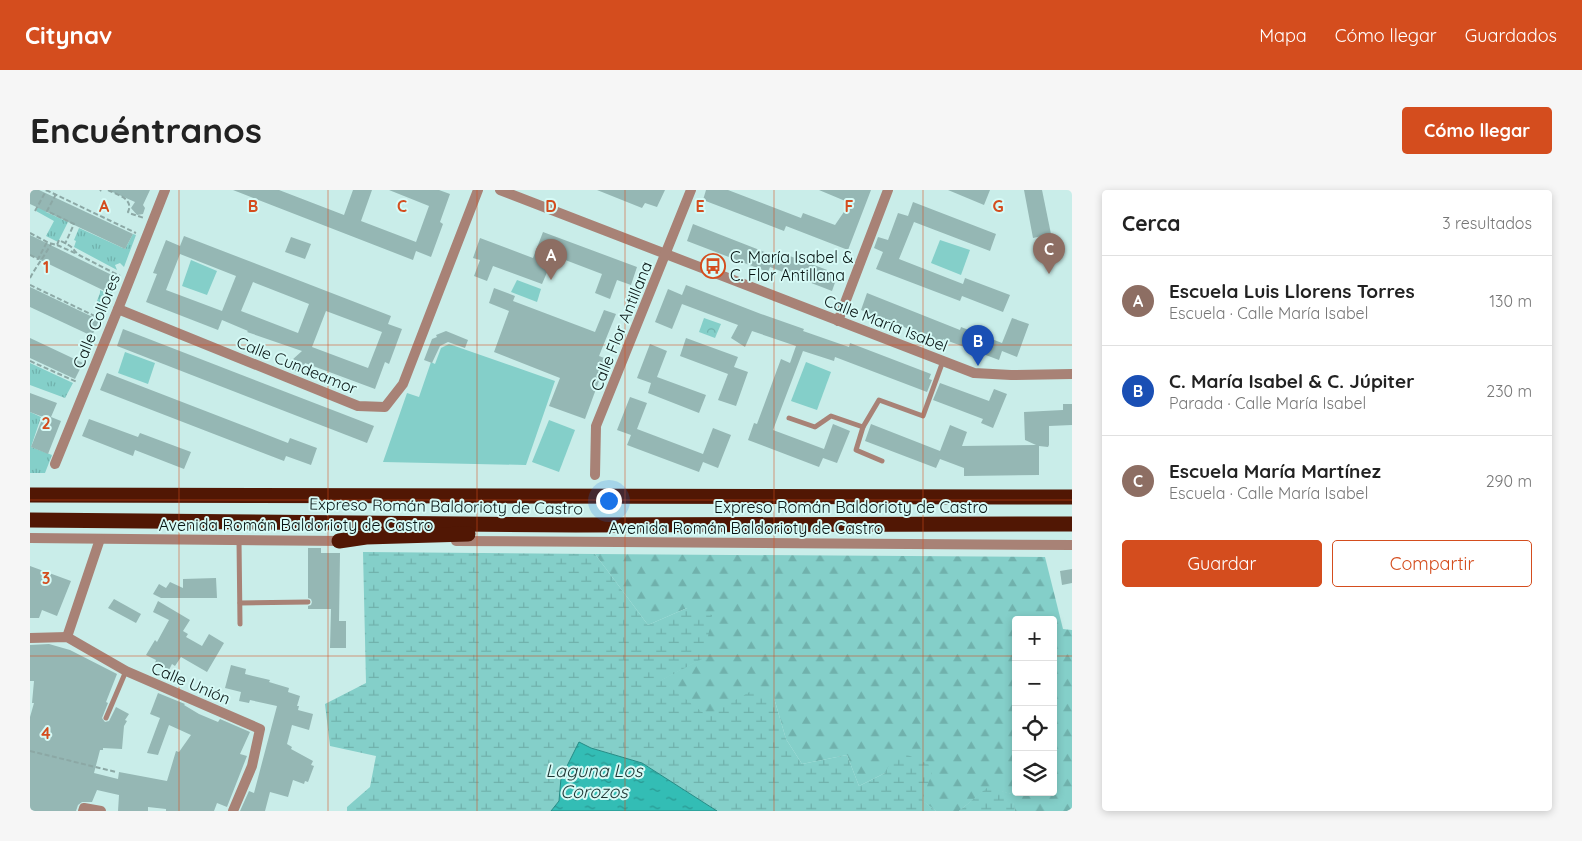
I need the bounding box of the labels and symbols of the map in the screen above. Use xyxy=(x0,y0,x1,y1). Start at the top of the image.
text: A xyxy=(99,196,110,216)
text: B xyxy=(248,196,258,216)
text: C xyxy=(397,196,407,216)
text: D xyxy=(545,196,557,216)
text: E xyxy=(695,196,705,216)
text: F xyxy=(845,196,854,216)
text: G xyxy=(992,196,1004,216)
pin: C xyxy=(1033,233,1065,274)
pin: A xyxy=(535,239,567,280)
place label: C. María Isabel & C. Flor Antillana xyxy=(730,247,853,285)
bus stop icon: C. María Isabel & C. Flor Antillana xyxy=(700,253,726,279)
text: 1 xyxy=(43,257,49,277)
street label: Calle Flor Antillana xyxy=(586,258,656,394)
street label: Calle Collores xyxy=(68,271,124,371)
street label: Calle María Isabel xyxy=(821,290,951,356)
pin: B xyxy=(962,325,994,366)
street label: Calle Cundeamor xyxy=(234,332,360,398)
text: 2 xyxy=(41,413,51,433)
your location xyxy=(596,488,622,514)
street label: Expreso Román Baldorioty de Castro xyxy=(309,494,583,518)
street label: Expreso Román Baldorioty de Castro xyxy=(714,497,988,517)
street label: Avenida Román Baldorioty de Castro xyxy=(159,515,433,535)
street label: Avenida Román Baldorioty de Castro xyxy=(609,518,883,538)
text: 3 xyxy=(42,568,50,588)
street label: Calle Unión xyxy=(149,657,233,709)
text: 4 xyxy=(41,723,51,743)
water label: Laguna Los Corozos xyxy=(546,759,644,803)

